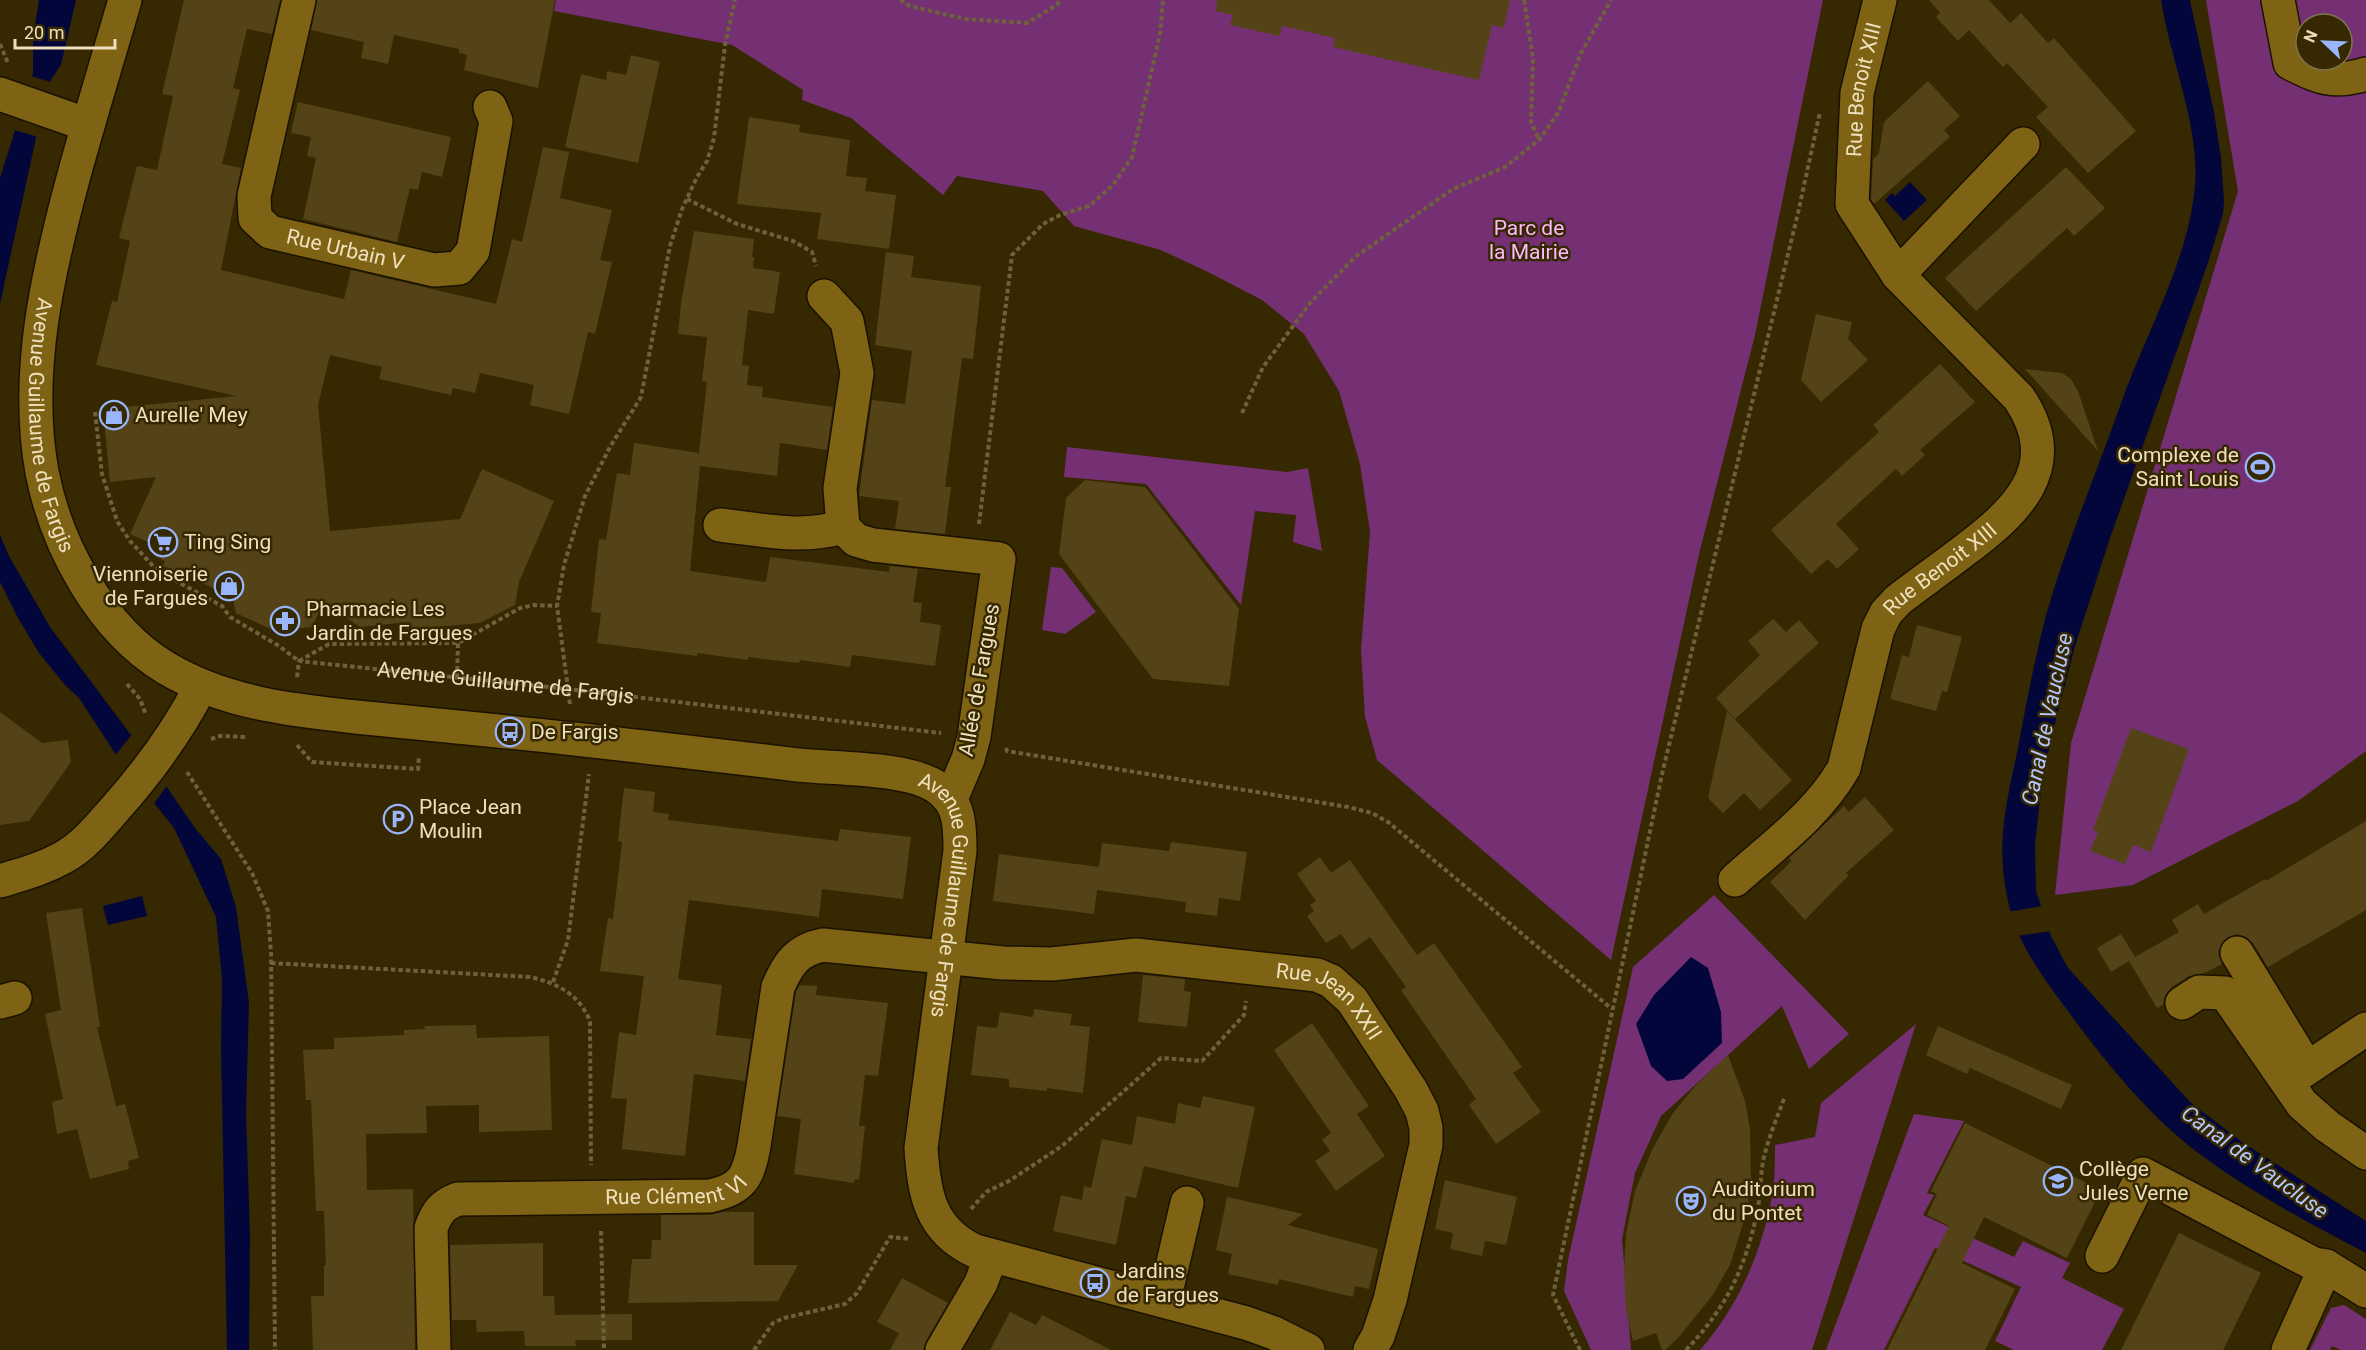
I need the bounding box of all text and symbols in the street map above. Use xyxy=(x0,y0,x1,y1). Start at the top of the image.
scale bar xyxy=(15,12,116,50)
north arrow xyxy=(2294,12,2354,72)
street label: Rue Benoit XIII xyxy=(1842,20,1886,157)
text: 20 m xyxy=(24,22,64,43)
text: N xyxy=(2300,27,2322,45)
park label: Parc de la Mairie xyxy=(1489,216,1569,264)
street label: Rue Urbain V xyxy=(284,224,407,275)
street label: Avenue Guillaume de Fargis xyxy=(24,296,79,556)
shop icon: Aurelle' Mey xyxy=(98,399,130,431)
place label: Aurelle' Mey xyxy=(135,403,248,427)
place label: Complexe de Saint Louis xyxy=(2117,443,2239,491)
sports icon: Complexe de Saint Louis xyxy=(2244,451,2276,483)
street label: Rue Benoit XIII xyxy=(1878,518,2002,620)
supermarket icon: Ting Sing xyxy=(147,526,179,558)
place label: Ting Sing xyxy=(184,530,271,554)
place label: Viennoiserie de Fargues xyxy=(93,562,208,610)
shop icon: Viennoiserie de Fargues xyxy=(213,570,245,602)
place label: Pharmacie Les Jardin de Fargues xyxy=(306,597,473,645)
street label: Allée de Fargues xyxy=(954,602,1004,758)
pharmacy icon: Pharmacie Les Jardin de Fargues xyxy=(269,605,301,637)
water label: Canal de Vaucluse xyxy=(2017,631,2077,807)
street label: Avenue Guillaume de Fargis xyxy=(376,657,636,709)
bus stop icon: De Fargis xyxy=(494,716,526,748)
place label: De Fargis xyxy=(531,720,618,744)
street label: Avenue Guillaume de Fargis xyxy=(915,768,972,1019)
place label: Place Jean Moulin xyxy=(419,795,522,843)
parking icon: Place Jean Moulin xyxy=(382,803,414,835)
street label: Rue Jean XXII xyxy=(1275,959,1387,1044)
water label: Canal de Vaucluse xyxy=(2177,1100,2333,1224)
place label: Collège Jules Verne xyxy=(2079,1157,2188,1205)
school or university icon: Collège Jules Verne xyxy=(2042,1165,2074,1197)
street label: Rue Clément VI xyxy=(605,1171,752,1209)
place label: Auditorium du Pontet xyxy=(1712,1177,1815,1225)
theatre icon: Auditorium du Pontet xyxy=(1675,1185,1707,1217)
place label: Jardins de Fargues xyxy=(1116,1259,1219,1307)
bus stop icon: Jardins de Fargues xyxy=(1079,1267,1111,1299)

